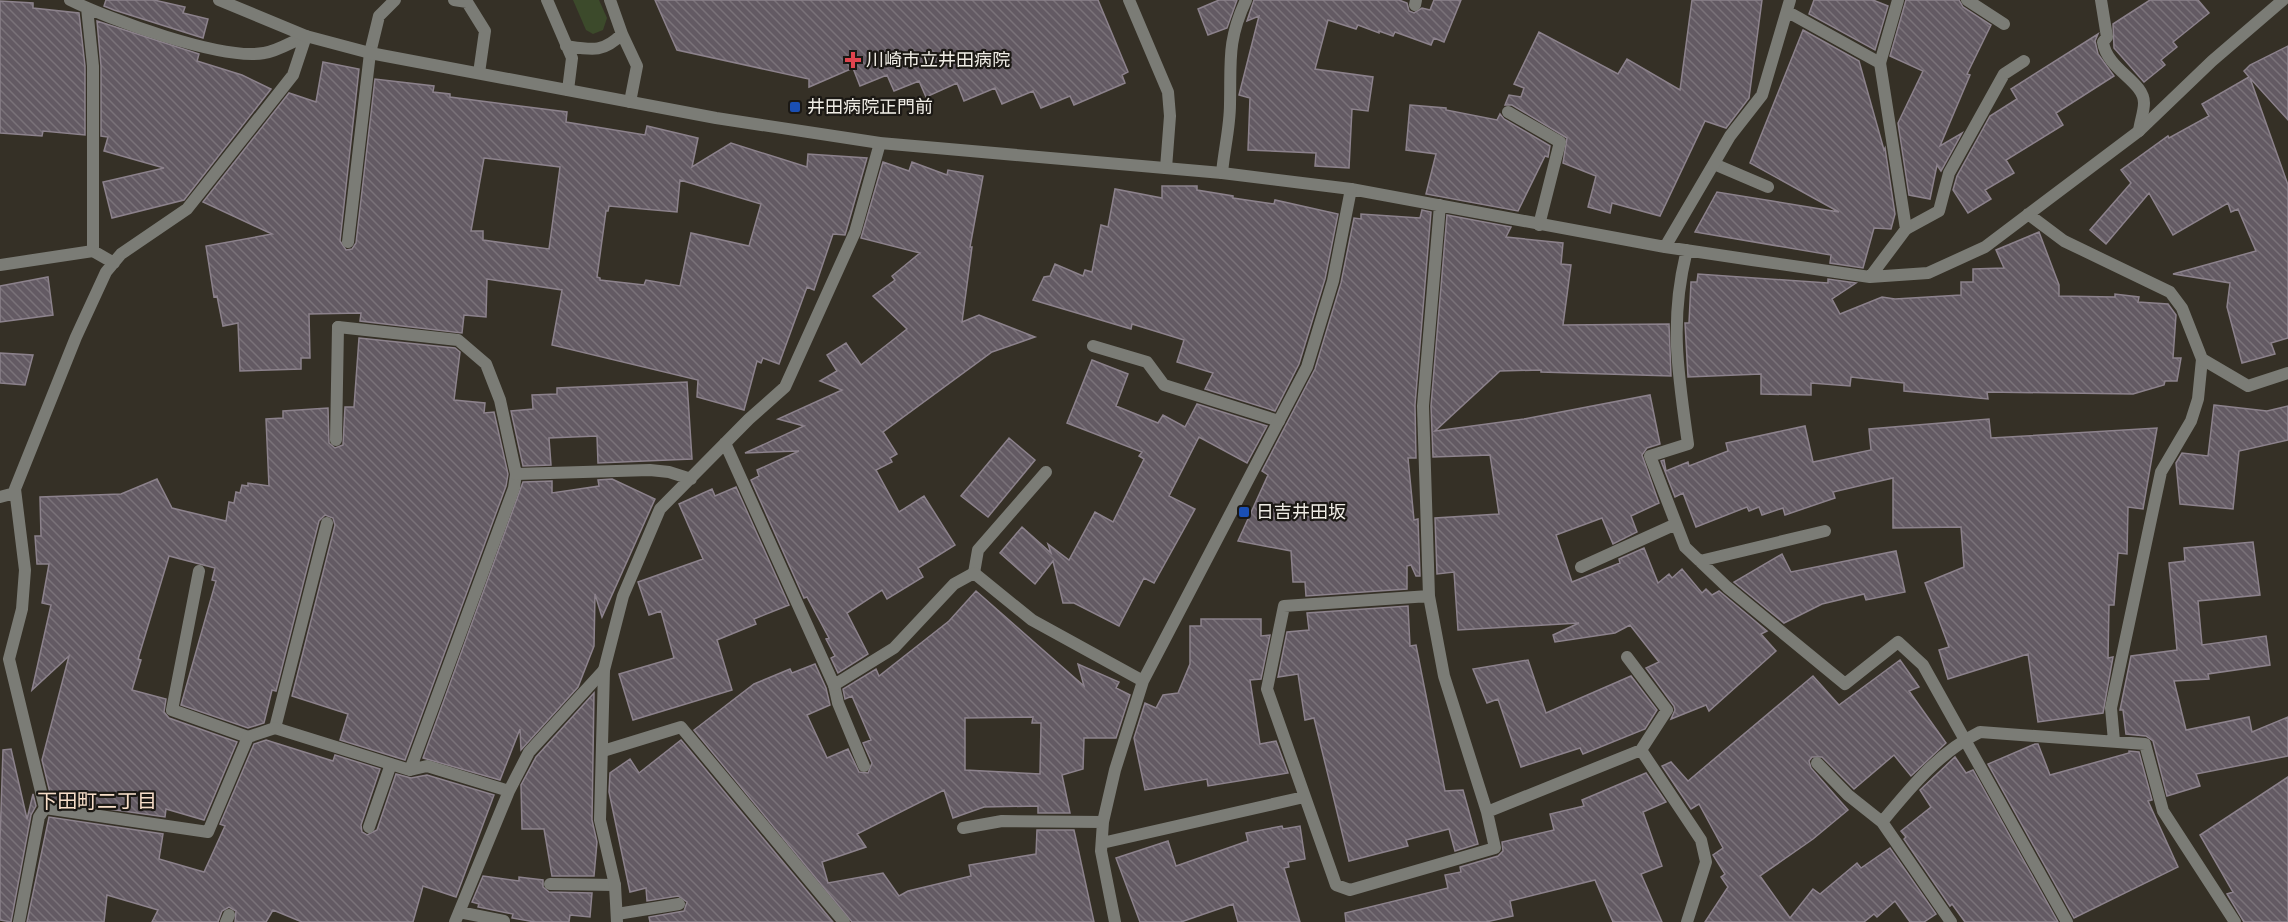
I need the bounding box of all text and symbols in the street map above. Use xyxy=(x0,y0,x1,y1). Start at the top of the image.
place label: 川崎市立井田病院 xyxy=(866,50,1010,70)
marker: 川崎市立井田病院 xyxy=(844,51,862,69)
place label: 井田病院正門前 xyxy=(807,97,933,117)
marker: 井田病院正門前 xyxy=(788,100,802,114)
place label: 日吉井田坂 xyxy=(1256,502,1346,522)
marker: 日吉井田坂 xyxy=(1237,505,1251,519)
district label: 下田町二丁目 xyxy=(37,790,157,812)

